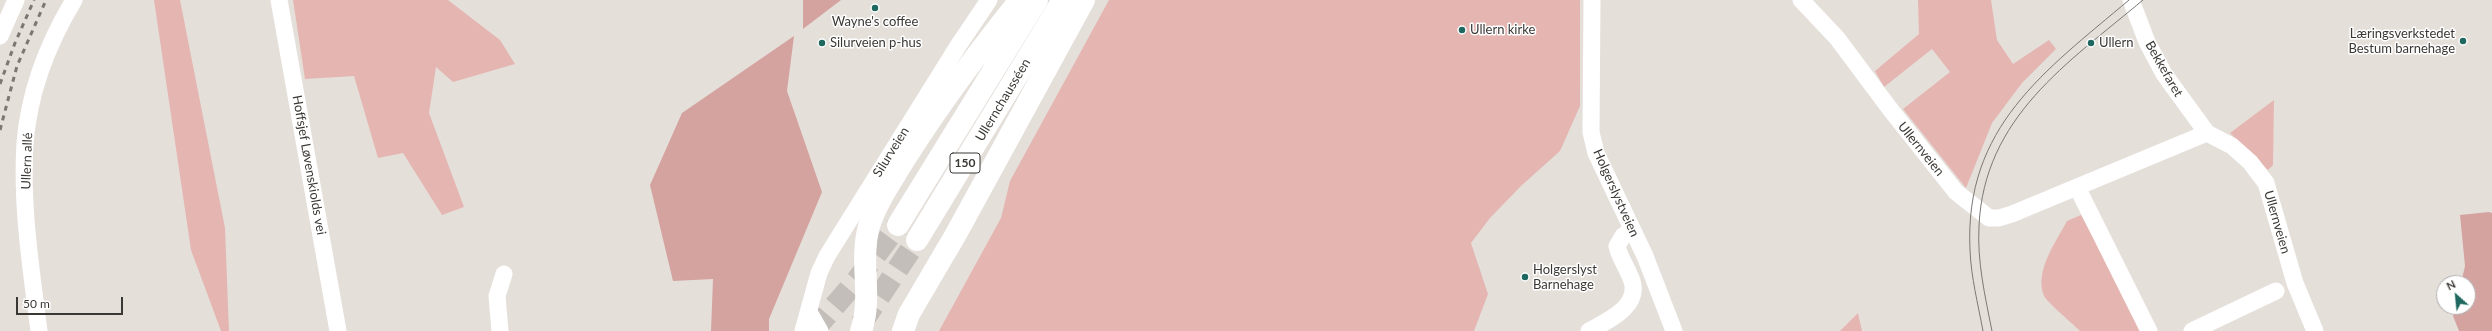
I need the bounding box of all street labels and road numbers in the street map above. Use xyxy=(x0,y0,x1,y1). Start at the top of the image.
street label: Bekkefaret xyxy=(2142,38,2186,100)
street label: Ullernchausséen xyxy=(972,56,1034,144)
street label: Hoffsjef Løvenskiolds vei xyxy=(289,94,329,236)
street label: Ullernveien xyxy=(1895,119,1947,179)
street label: Silurveien xyxy=(870,124,912,180)
street label: Ullern allé xyxy=(18,132,36,190)
street label: Holgerslystveien xyxy=(1590,147,1642,239)
road number: 150 xyxy=(950,153,980,173)
street label: Ullernveien xyxy=(2261,189,2293,255)

